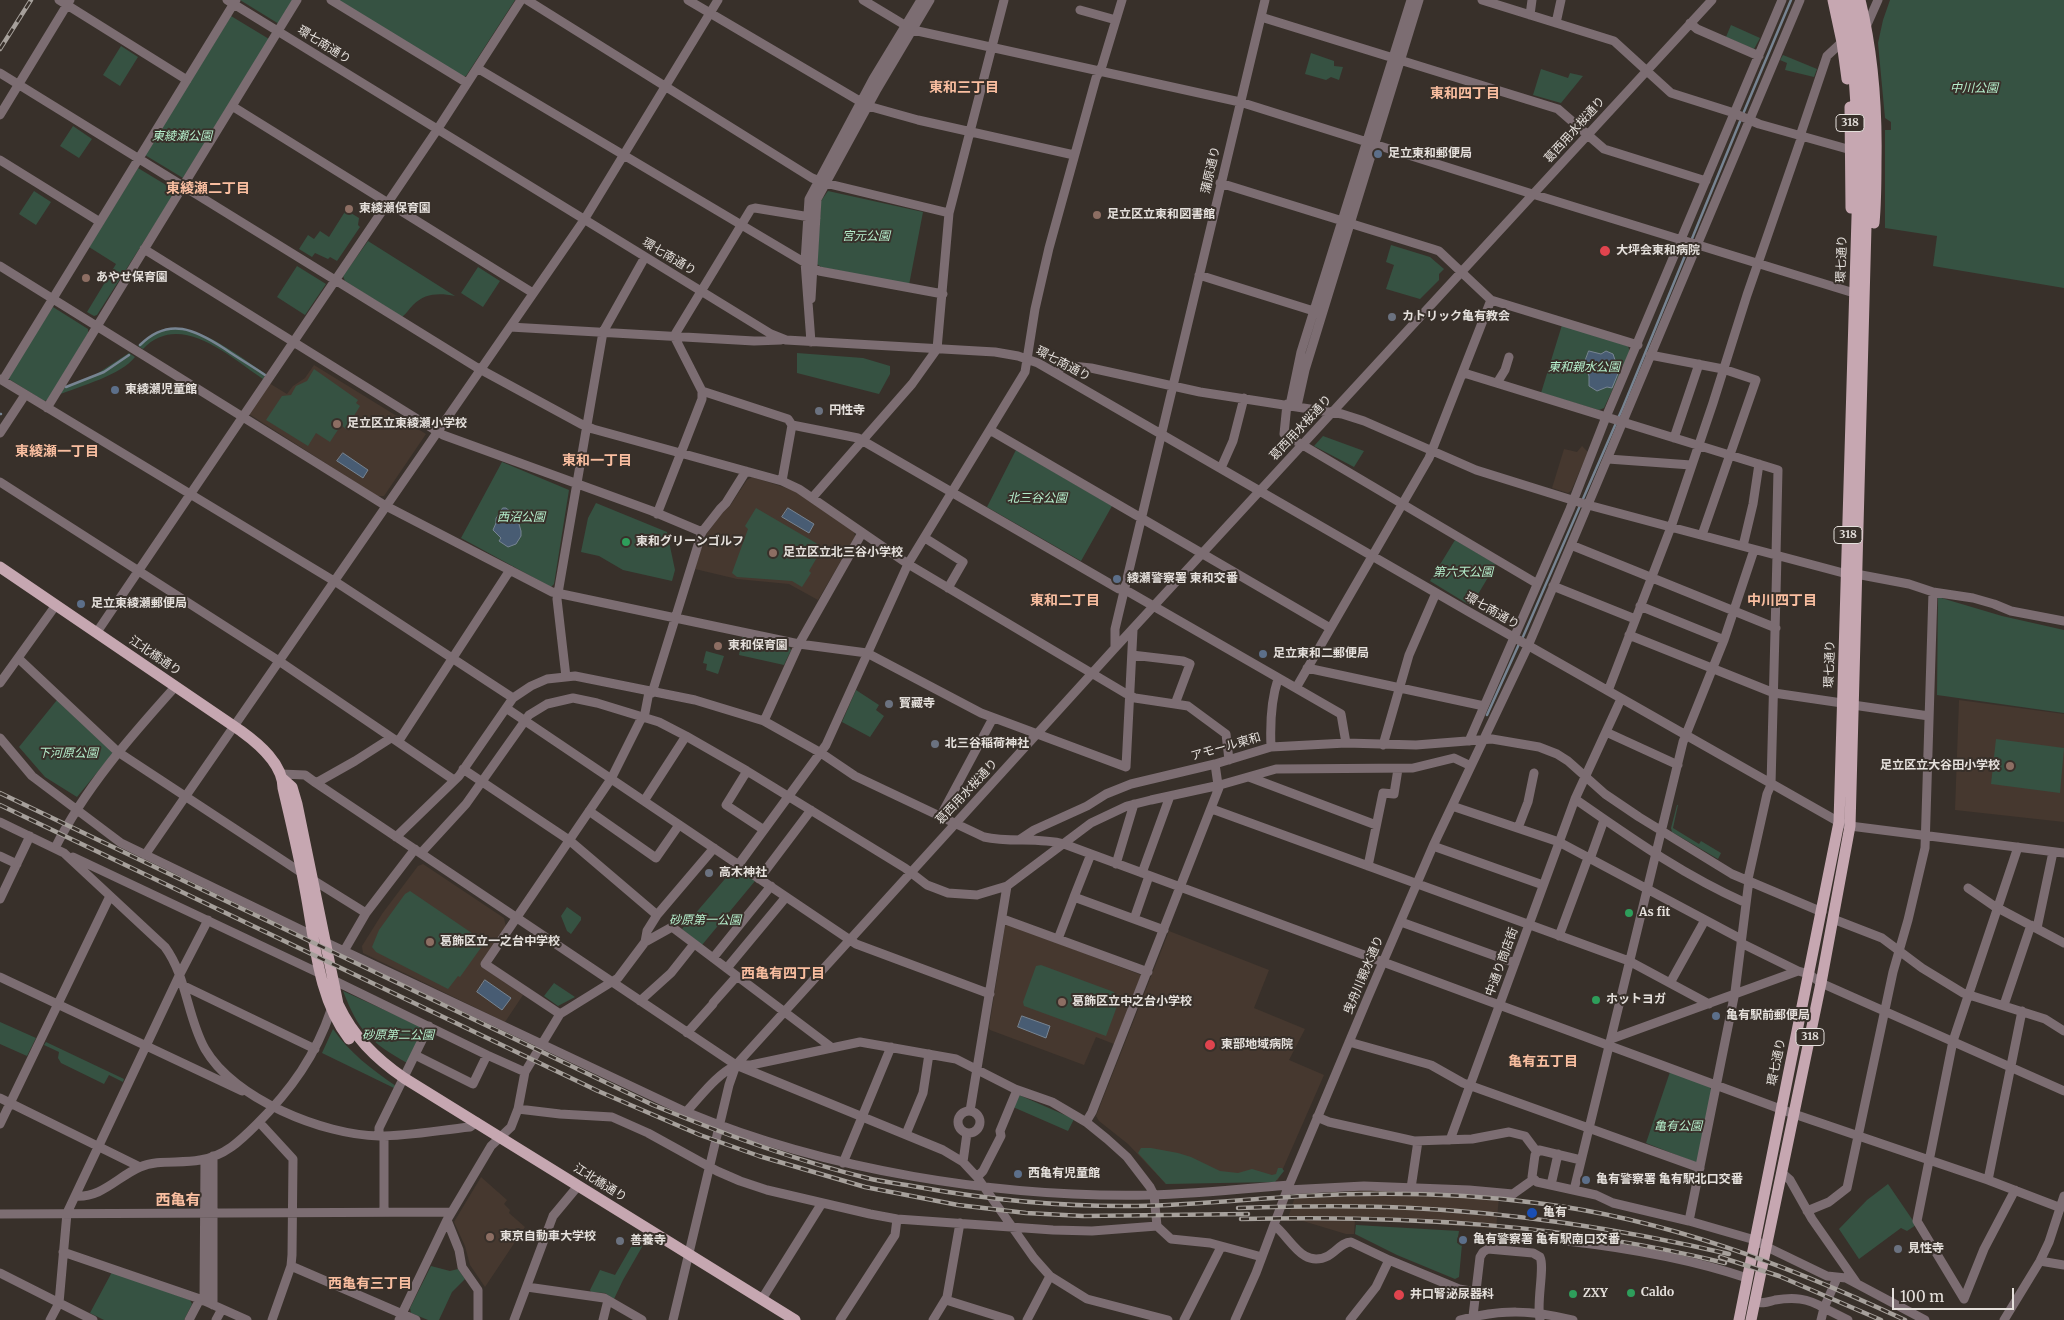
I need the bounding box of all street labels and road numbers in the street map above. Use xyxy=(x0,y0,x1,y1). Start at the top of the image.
street label: 環七南通り xyxy=(295,23,353,67)
street label: 葛西用水桜通り xyxy=(1542,94,1608,166)
road number: 318 xyxy=(1836,115,1864,132)
street label: 蒲原通り xyxy=(1199,145,1223,195)
street label: 環七南通り xyxy=(640,235,698,279)
street label: 環七通り xyxy=(1834,235,1850,283)
street label: 環七南通り xyxy=(1033,344,1093,384)
street label: 葛西用水桜通り xyxy=(1267,392,1335,464)
road number: 318 xyxy=(1834,526,1862,544)
street label: 環七南通り xyxy=(1462,590,1522,632)
street label: 江北橋通り xyxy=(126,633,184,679)
street label: 環七通り xyxy=(1822,640,1838,688)
street label: アモール東和 xyxy=(1189,730,1263,764)
street label: 葛西用水桜通り xyxy=(933,756,1001,828)
street label: 中通り商店街 xyxy=(1483,926,1521,998)
street label: 曳舟川親水通り xyxy=(1341,934,1387,1016)
road number: 318 xyxy=(1796,1028,1824,1046)
street label: 環七通り xyxy=(1765,1037,1789,1087)
street label: 江北橋通り xyxy=(571,1161,629,1205)

